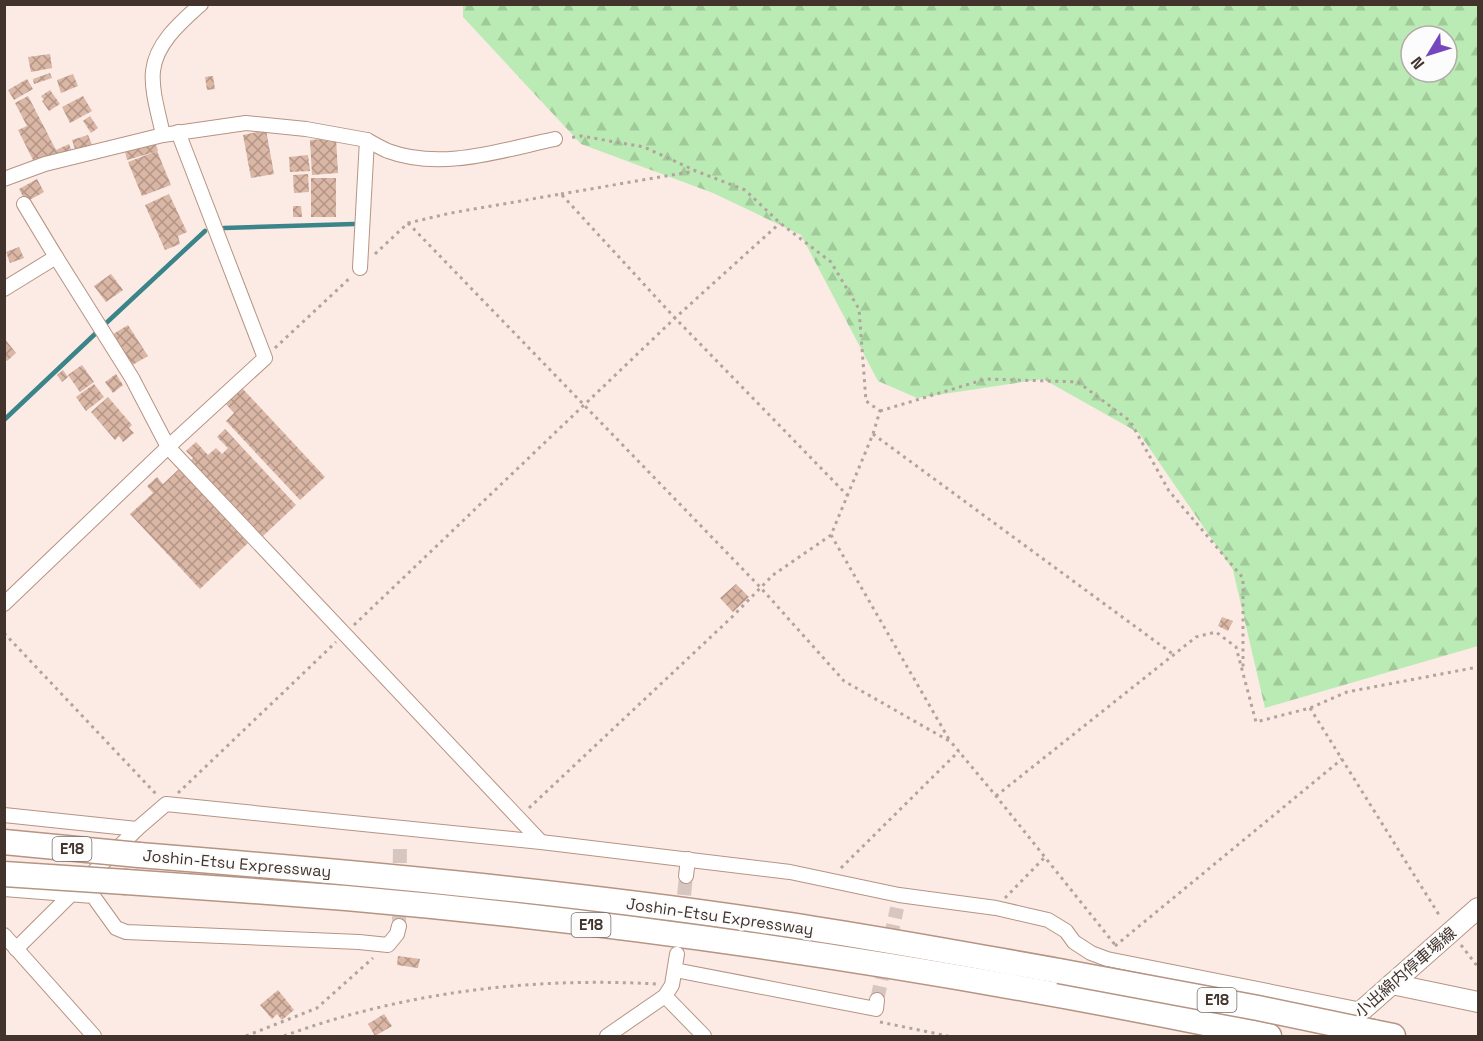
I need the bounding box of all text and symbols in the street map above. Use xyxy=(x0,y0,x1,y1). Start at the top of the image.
north arrow xyxy=(1399,24,1459,84)
text: N xyxy=(1406,52,1429,74)
road number: E18 xyxy=(52,837,92,861)
street label: Joshin-Etsu Expressway xyxy=(142,845,332,882)
street label: Joshin-Etsu Expressway xyxy=(625,893,815,940)
road number: E18 xyxy=(572,913,610,937)
street label: 小出綿内停車場線 xyxy=(1350,922,1461,1022)
road number: E18 xyxy=(1198,988,1236,1012)

